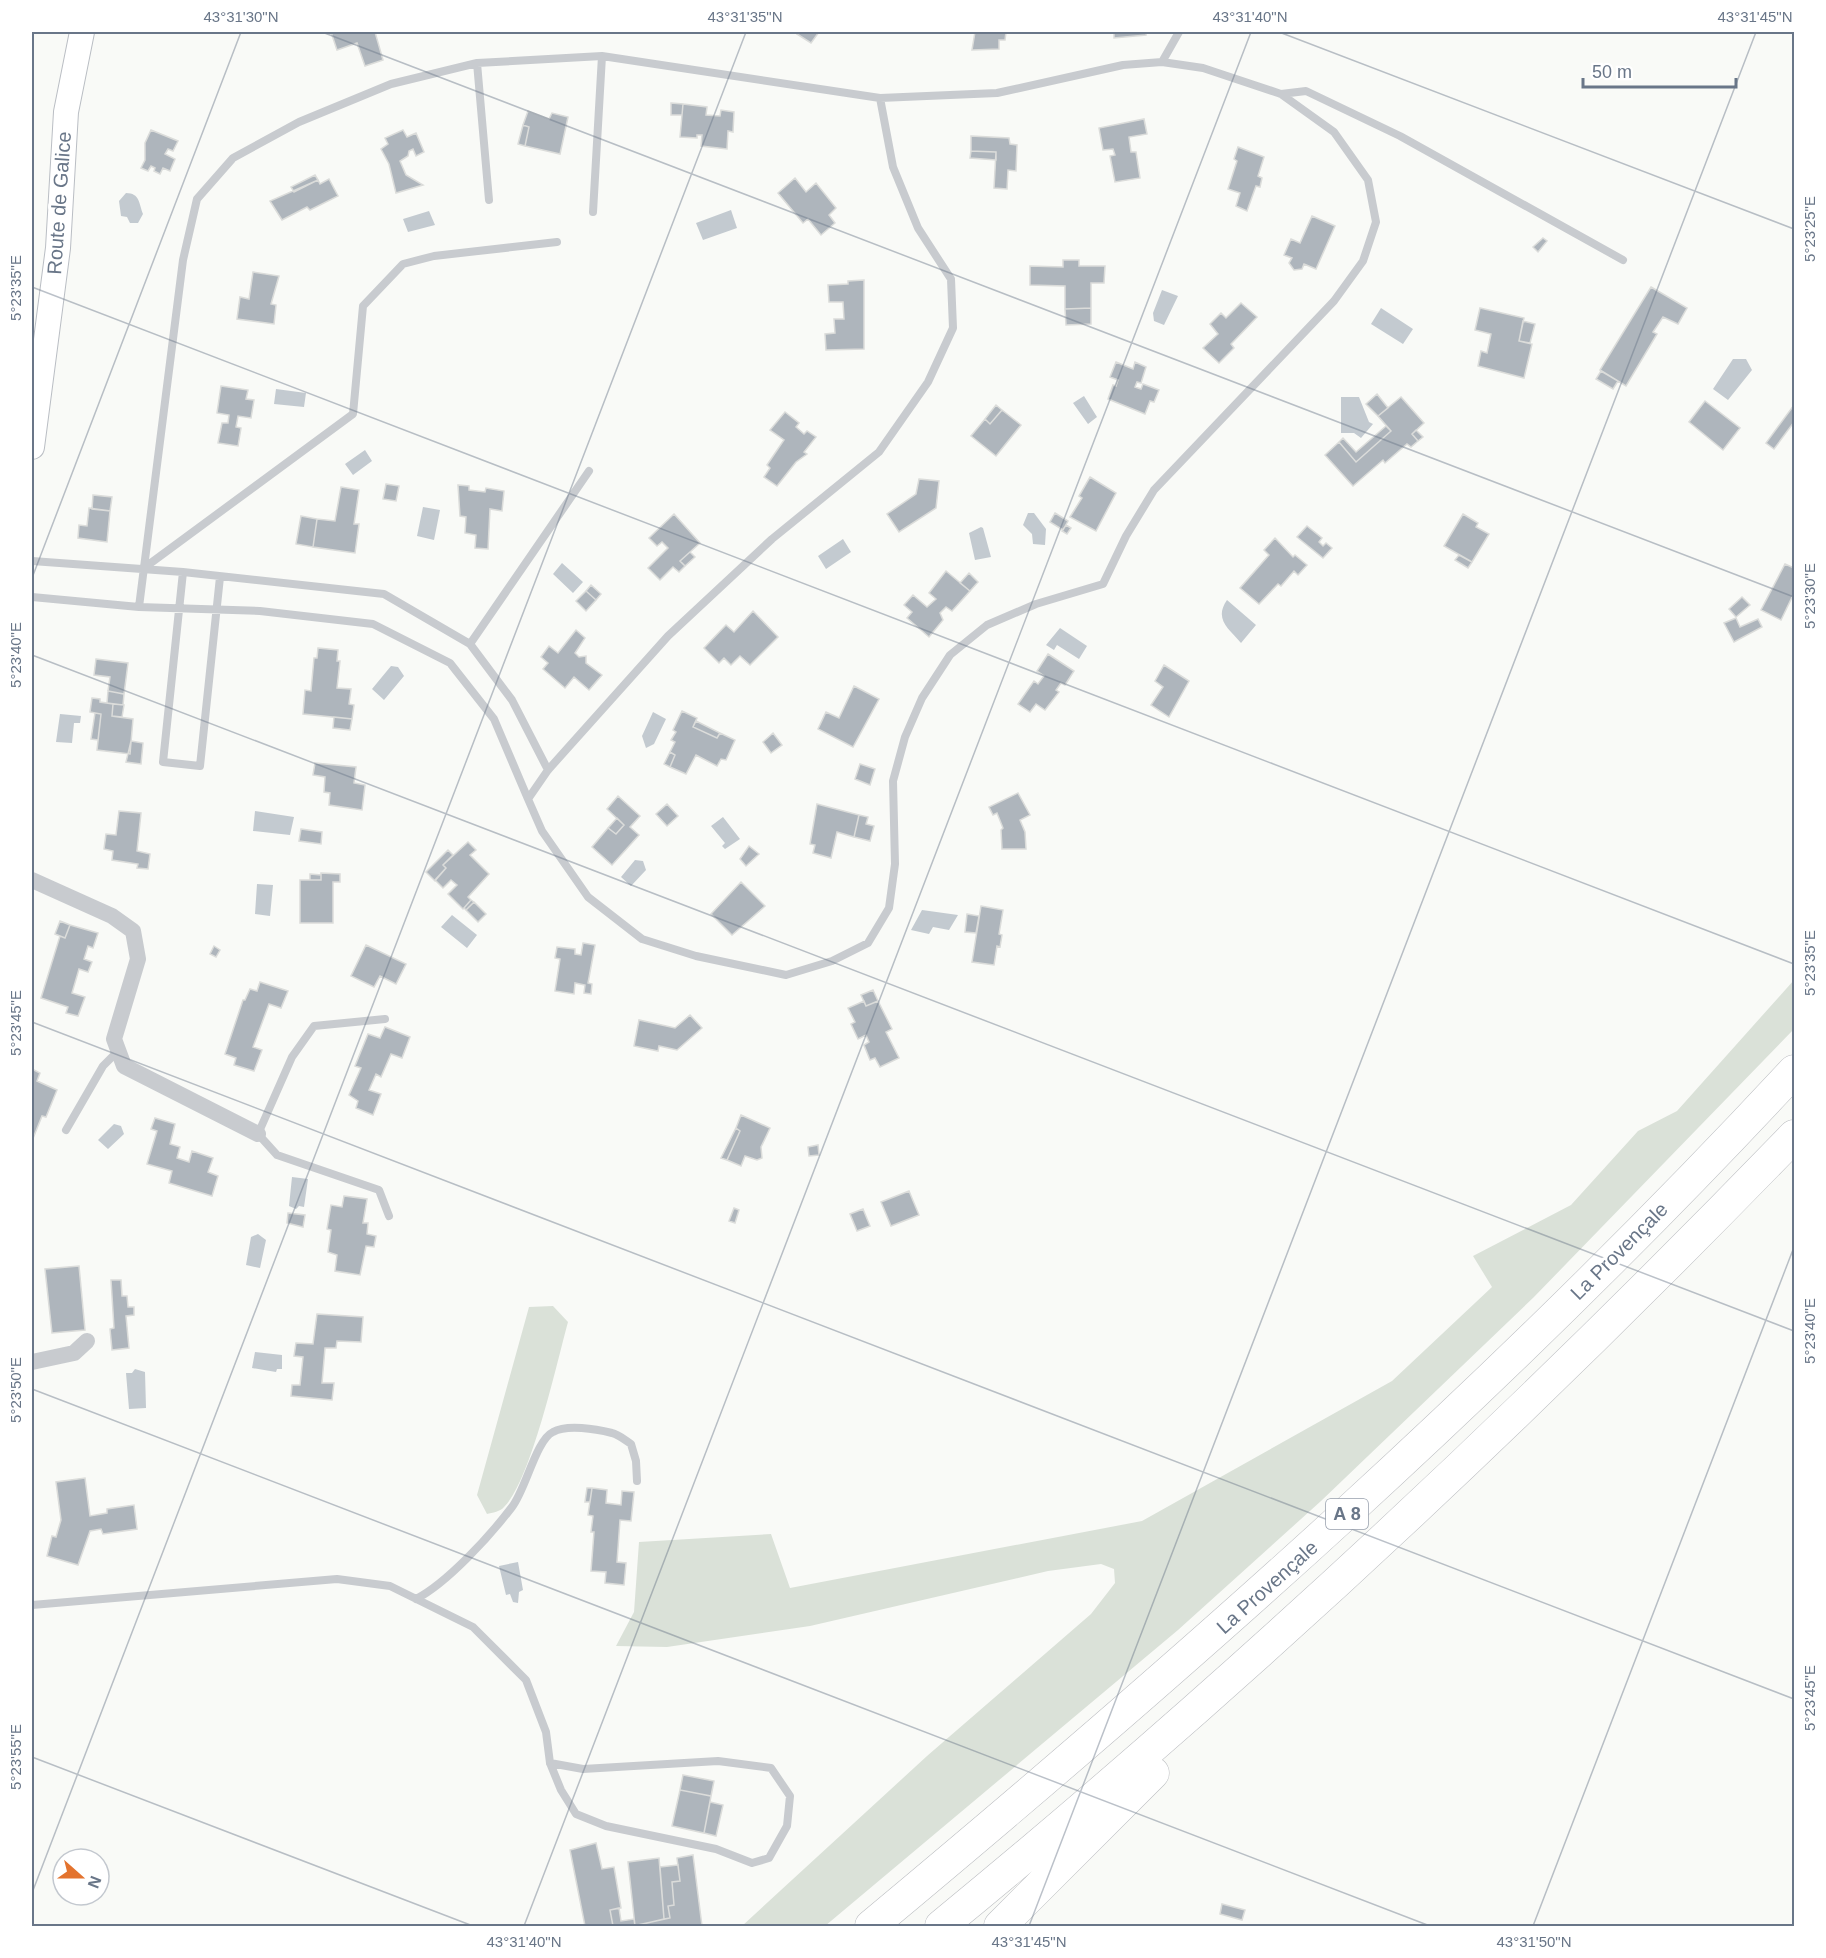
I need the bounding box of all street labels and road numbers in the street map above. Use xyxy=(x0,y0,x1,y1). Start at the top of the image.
street label: Route de Galice xyxy=(43,131,75,275)
street label: La Provençale xyxy=(1566,1198,1672,1304)
road number: A 8 xyxy=(1326,1499,1368,1529)
street label: La Provençale xyxy=(1212,1536,1322,1638)

